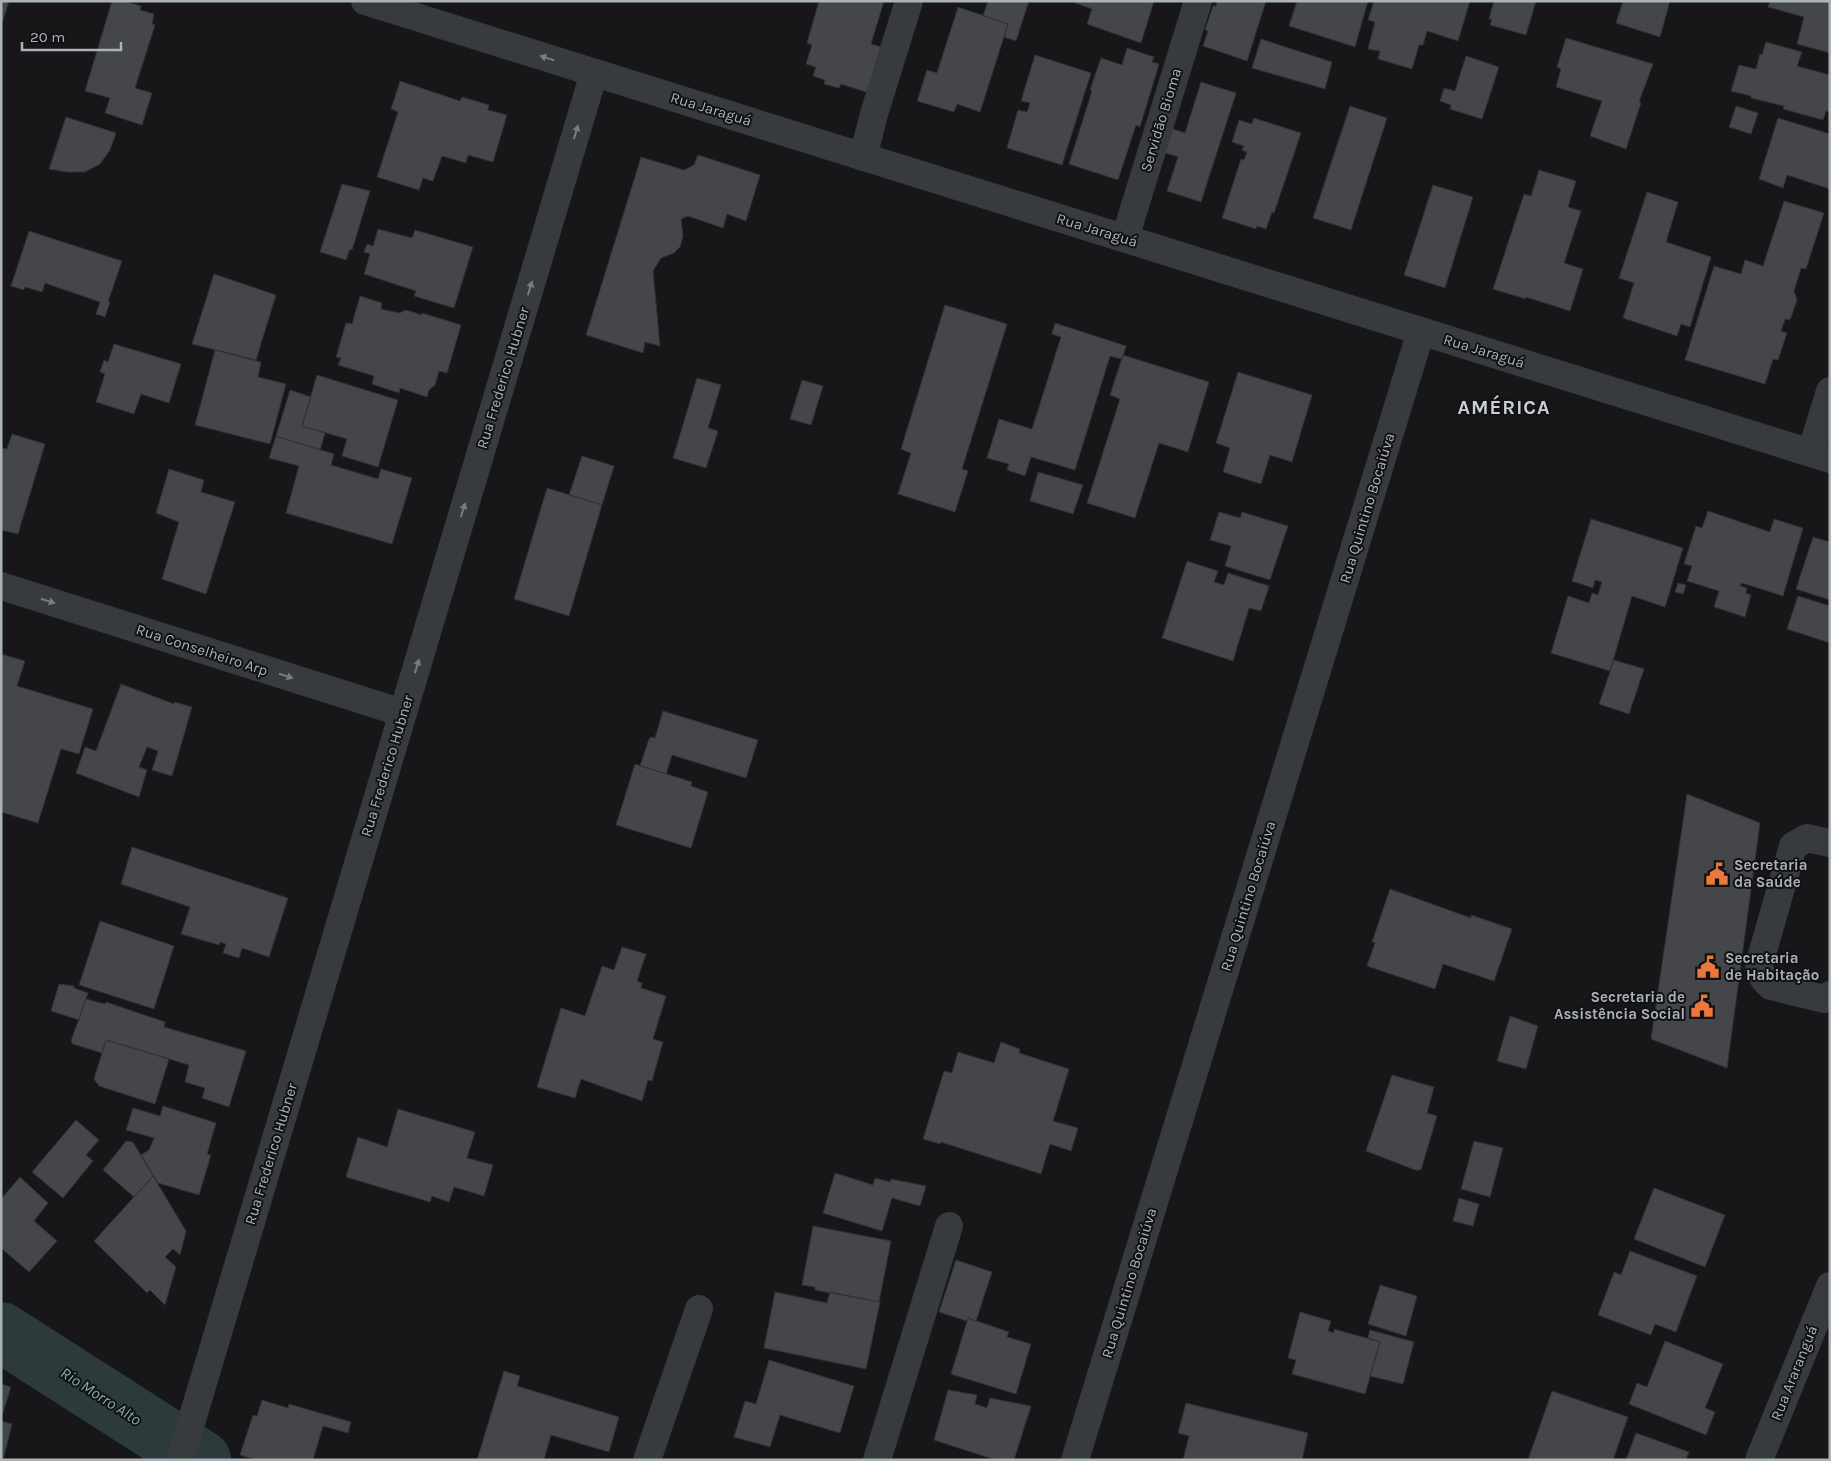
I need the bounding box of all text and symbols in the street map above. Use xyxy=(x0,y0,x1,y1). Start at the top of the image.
scale bar xyxy=(22,20,121,52)
text: 20 m xyxy=(30,28,65,46)
one-way arrow xyxy=(540,54,555,62)
street label: Servidão Bioma xyxy=(1137,66,1185,174)
street label: Rua Jaraguá xyxy=(668,88,754,130)
one-way arrow xyxy=(573,124,581,139)
street label: Rua Jaraguá xyxy=(1054,209,1140,251)
one-way arrow xyxy=(526,280,534,295)
street label: Rua Frederico Hubner xyxy=(473,304,533,451)
street label: Rua Jaraguá xyxy=(1441,330,1527,372)
district label: AMÉRICA xyxy=(1458,394,1550,419)
street label: Rua Quintino Bocaiúva xyxy=(1336,431,1398,585)
one-way arrow xyxy=(460,503,468,518)
one-way arrow xyxy=(40,598,55,605)
street label: Rua Conselheiro Arp xyxy=(134,620,270,680)
one-way arrow xyxy=(413,659,421,674)
one-way arrow xyxy=(279,673,294,680)
street label: Rua Frederico Hubner xyxy=(357,692,417,839)
street label: Rua Quintino Bocaiúva xyxy=(1217,819,1279,973)
place label: Secretaria da Saúde xyxy=(1734,856,1808,891)
public building icon: Secretaria da Saúde xyxy=(1704,861,1730,887)
place label: Secretaria de Habitação xyxy=(1725,949,1819,984)
public building icon: Secretaria de Habitação xyxy=(1695,954,1721,980)
place label: Secretaria de Assistência Social xyxy=(1554,988,1685,1023)
public building icon: Secretaria de Assistência Social xyxy=(1689,993,1715,1019)
street label: Rua Frederico Hubner xyxy=(241,1080,301,1227)
street label: Rua Quintino Bocaiúva xyxy=(1098,1206,1160,1360)
street label: Rua Araranguá xyxy=(1767,1323,1821,1423)
water label: Rio Morro Alto xyxy=(57,1363,145,1429)

